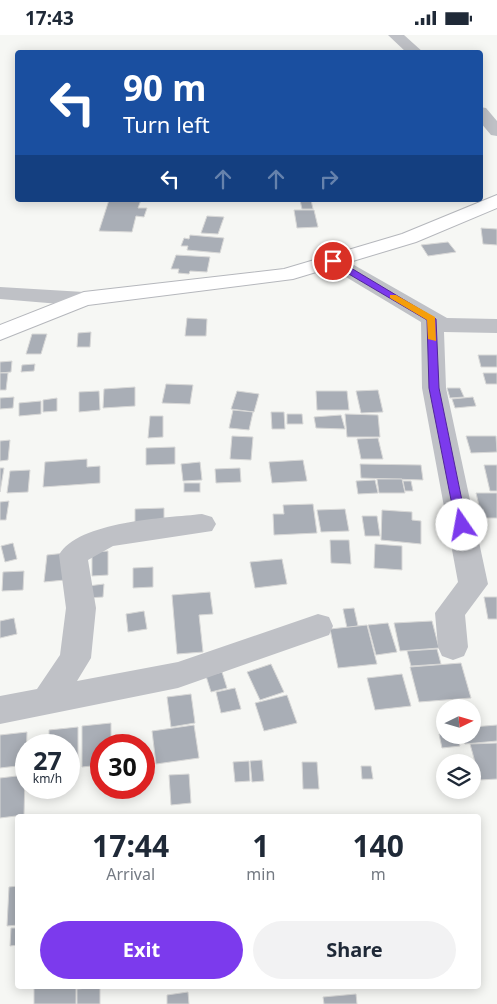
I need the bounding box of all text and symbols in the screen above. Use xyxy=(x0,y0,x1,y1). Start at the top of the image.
text: 17:43 xyxy=(25,5,74,31)
text: 90 m xyxy=(123,64,206,111)
icon: left xyxy=(40,70,105,135)
text: Turn left xyxy=(123,109,210,139)
icon: left xyxy=(156,165,184,193)
icon: ahead xyxy=(209,165,237,193)
icon: ahead xyxy=(262,165,290,193)
icon: right xyxy=(315,165,343,193)
pin xyxy=(312,240,354,282)
icon: arrive xyxy=(319,247,347,275)
position arrow xyxy=(435,498,487,550)
north arrow xyxy=(436,699,481,744)
map controls xyxy=(436,699,481,799)
speed limit sign: 30 xyxy=(90,734,155,799)
text: 27 xyxy=(33,743,62,777)
button: layers xyxy=(436,754,481,799)
text: km/h xyxy=(33,770,62,787)
text: 17:44 xyxy=(92,825,169,866)
text: 1 xyxy=(252,825,269,866)
text: 140 xyxy=(352,825,404,866)
text: Arrival xyxy=(106,863,155,885)
text: min xyxy=(246,863,275,885)
text: m xyxy=(371,863,386,885)
button: Exit xyxy=(40,921,243,979)
button: Share xyxy=(253,921,456,979)

